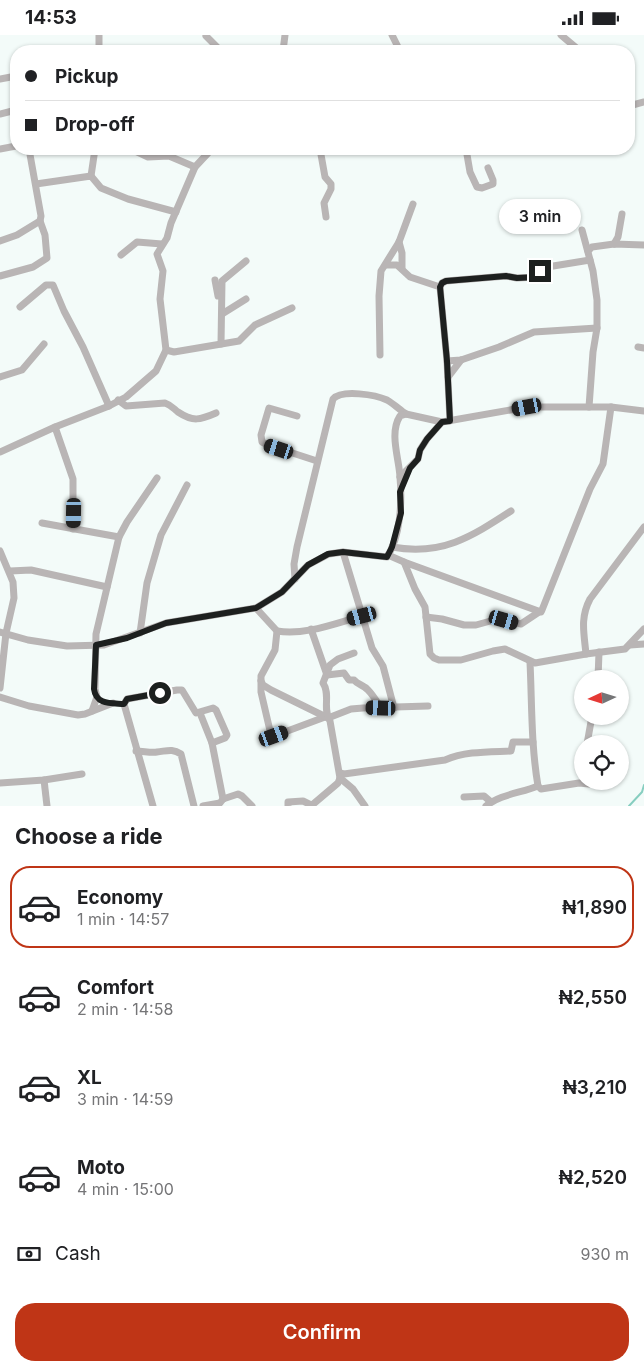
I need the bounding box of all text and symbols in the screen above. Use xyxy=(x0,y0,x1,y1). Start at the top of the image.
text: 14:53 xyxy=(25,6,77,29)
text: Pickup xyxy=(55,65,118,88)
text: Drop-off xyxy=(55,113,135,136)
callout: 3 min xyxy=(499,199,581,233)
text: 3 min xyxy=(519,206,561,226)
route end xyxy=(529,260,551,282)
car xyxy=(510,397,543,417)
car xyxy=(262,437,295,461)
car xyxy=(66,498,81,528)
car xyxy=(345,605,378,627)
car xyxy=(487,609,520,631)
north arrow xyxy=(574,670,629,725)
map controls xyxy=(574,670,629,790)
route start xyxy=(149,682,171,704)
car xyxy=(365,700,396,716)
car xyxy=(257,724,290,748)
button: locate xyxy=(574,735,629,790)
text: Choose a ride xyxy=(15,823,163,849)
icon: car xyxy=(17,885,62,930)
text: Economy xyxy=(77,886,163,909)
text: ₦1,890 xyxy=(562,896,627,919)
text: 1 min · 14:57 xyxy=(77,909,169,929)
icon: car xyxy=(17,975,62,1020)
text: Comfort xyxy=(77,976,154,999)
text: ₦2,550 xyxy=(558,986,627,1009)
text: 2 min · 14:58 xyxy=(77,999,173,1019)
icon: car xyxy=(17,1065,62,1110)
text: XL xyxy=(77,1066,102,1089)
text: ₦3,210 xyxy=(562,1076,627,1099)
text: 3 min · 14:59 xyxy=(77,1089,173,1109)
icon: car xyxy=(17,1155,62,1200)
text: Moto xyxy=(77,1156,125,1179)
text: ₦2,520 xyxy=(558,1166,627,1189)
text: 4 min · 15:00 xyxy=(77,1179,174,1199)
icon: cash xyxy=(15,1240,43,1268)
text: Cash xyxy=(55,1242,101,1265)
text: 930 m xyxy=(581,1244,629,1264)
button: Confirm xyxy=(15,1303,629,1361)

